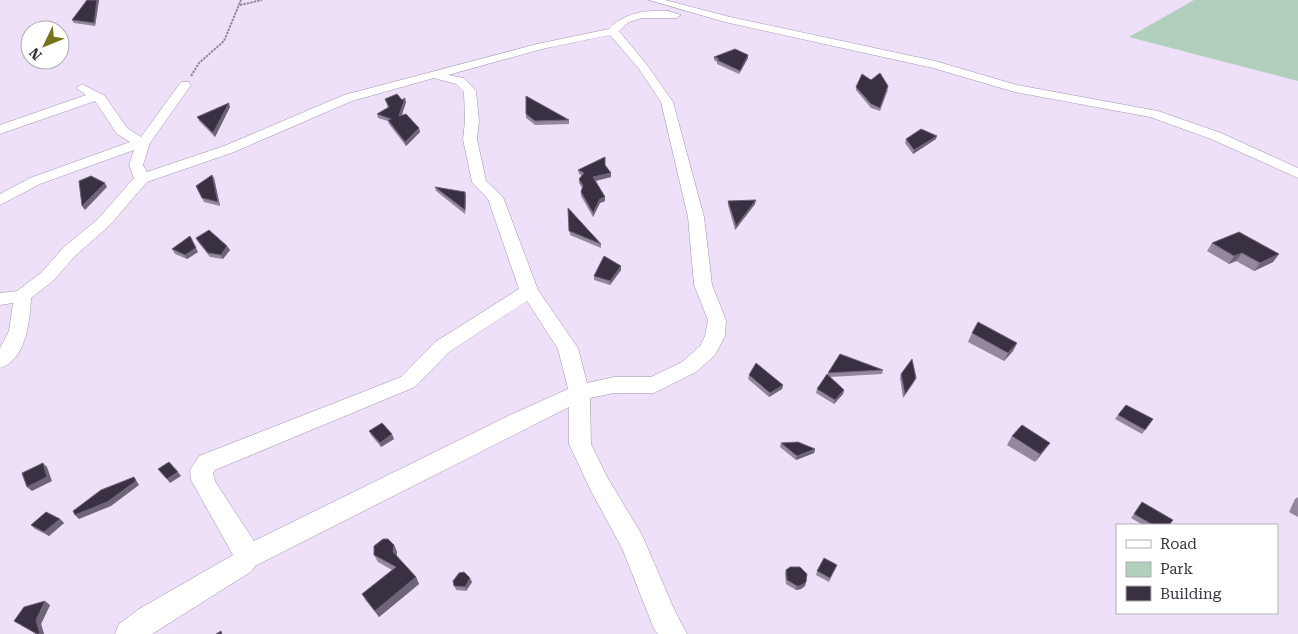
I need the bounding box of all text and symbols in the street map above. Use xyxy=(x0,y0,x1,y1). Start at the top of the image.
north arrow xyxy=(20,20,70,70)
text: N xyxy=(26,44,45,63)
legend xyxy=(1116,524,1278,614)
text: Road xyxy=(1160,535,1197,553)
text: Park xyxy=(1160,560,1194,578)
text: Building xyxy=(1160,585,1222,603)

